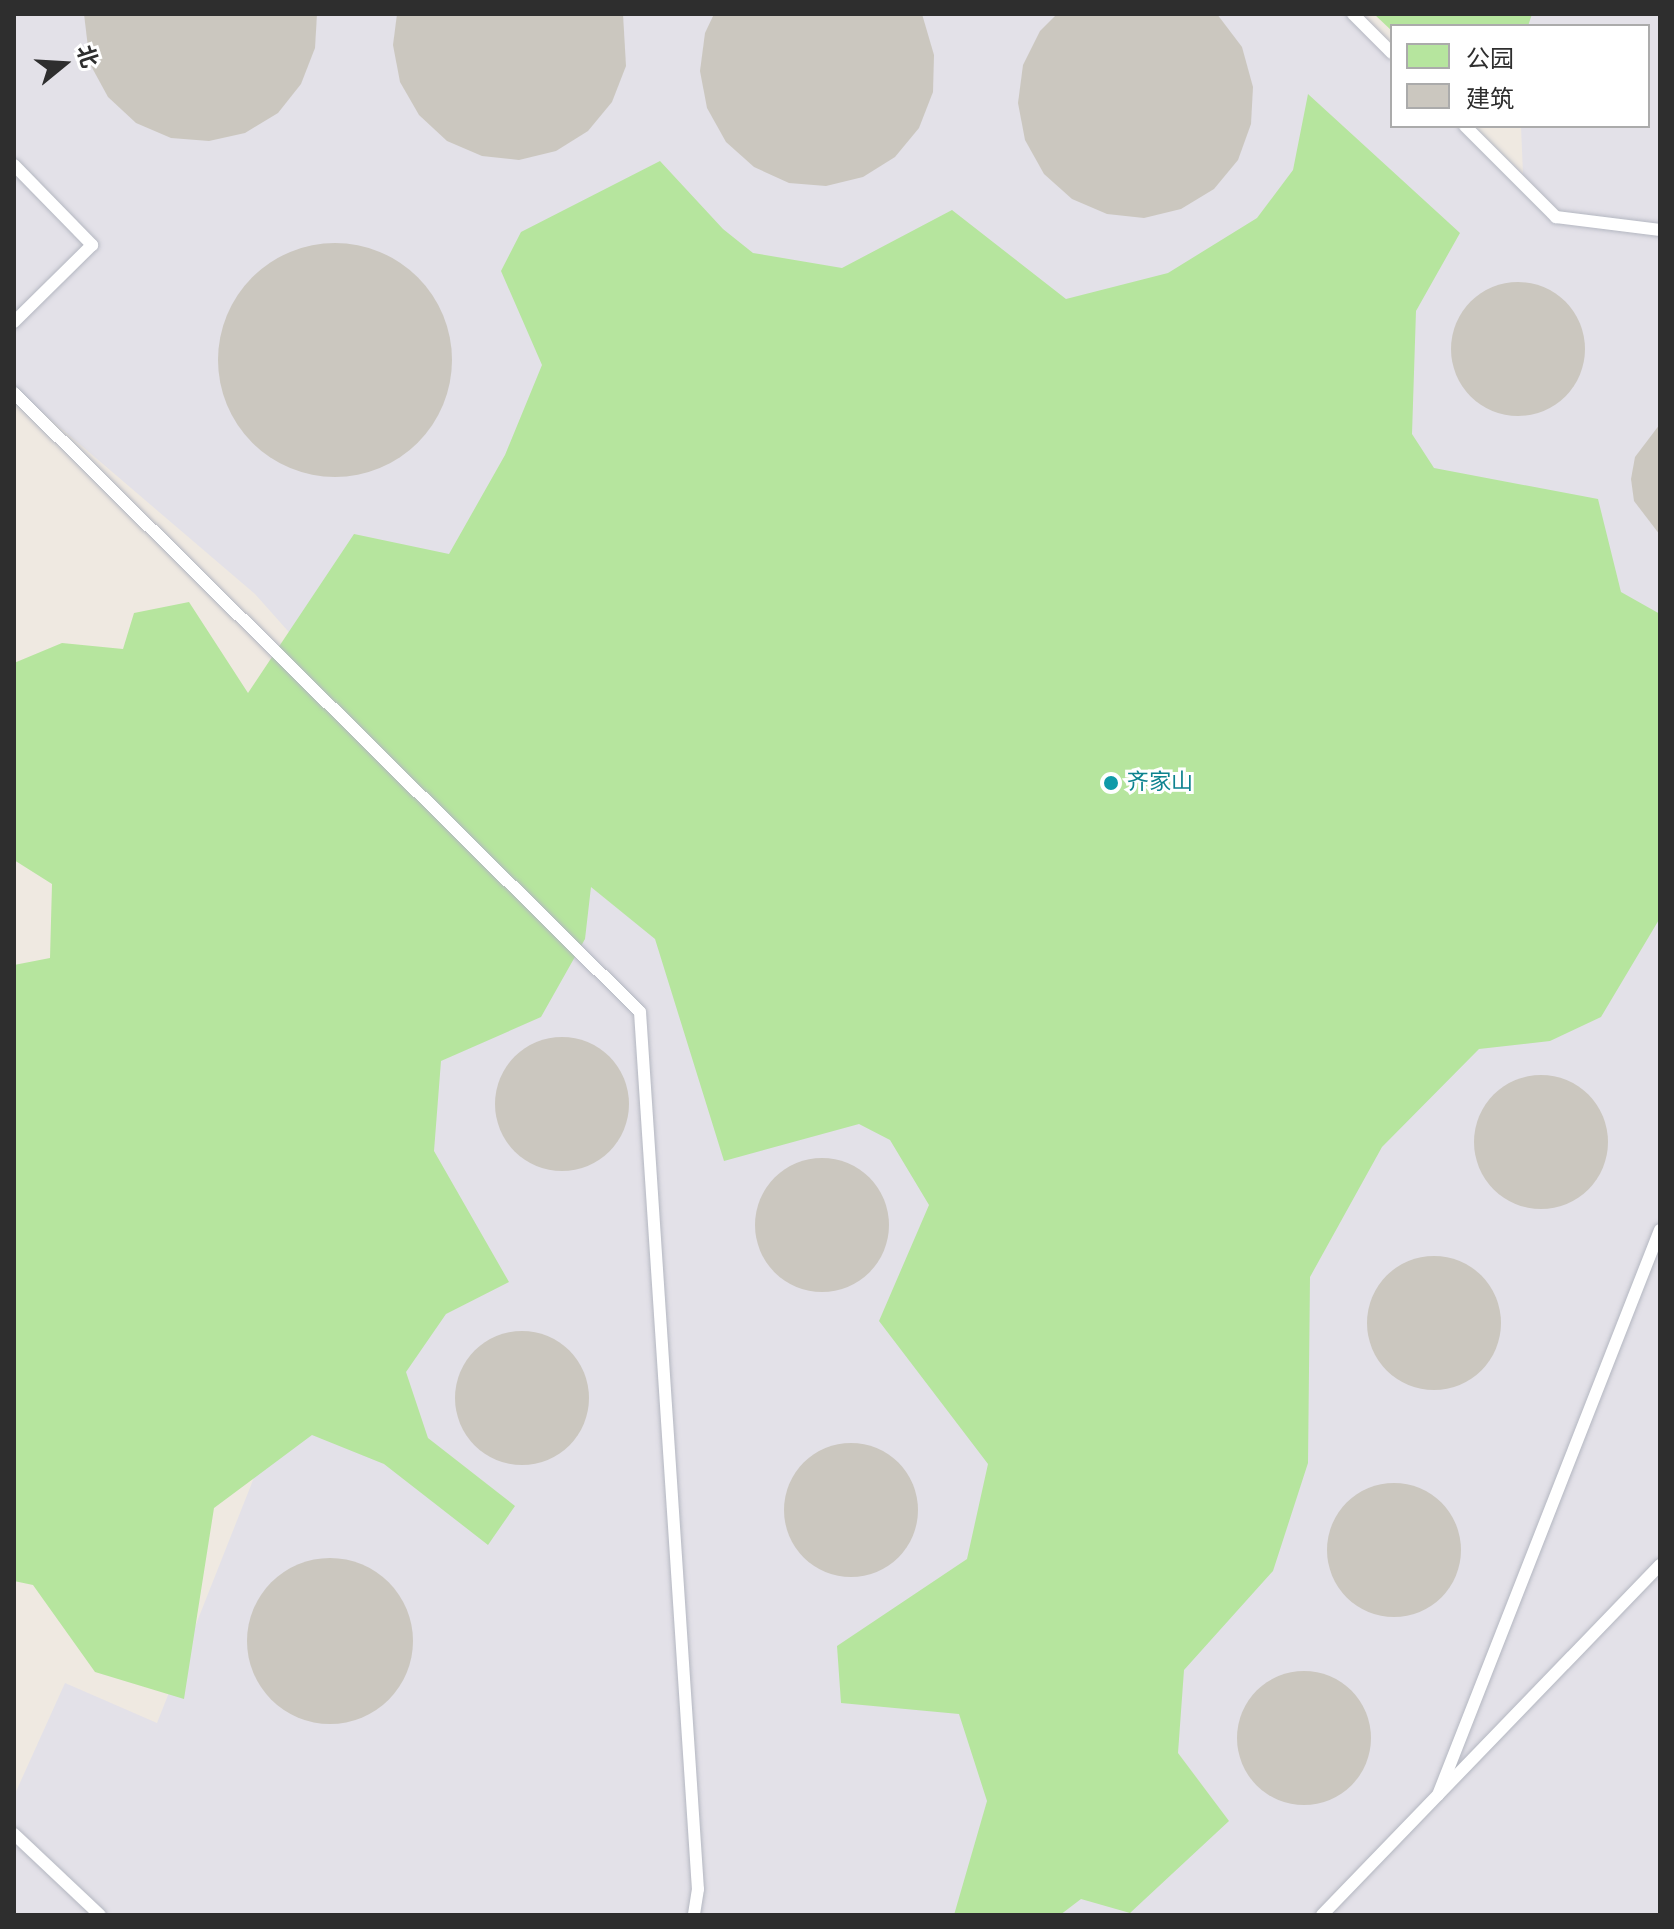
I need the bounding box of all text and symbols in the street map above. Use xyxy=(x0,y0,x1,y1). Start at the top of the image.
north arrow xyxy=(24,24,104,104)
legend xyxy=(1390,24,1650,128)
text: 北 xyxy=(71,42,103,71)
text: 公园 xyxy=(1466,45,1514,73)
text: 建筑 xyxy=(1466,85,1514,113)
place label: 齐家山 xyxy=(1127,770,1193,796)
marker: 齐家山 xyxy=(1102,774,1120,792)

